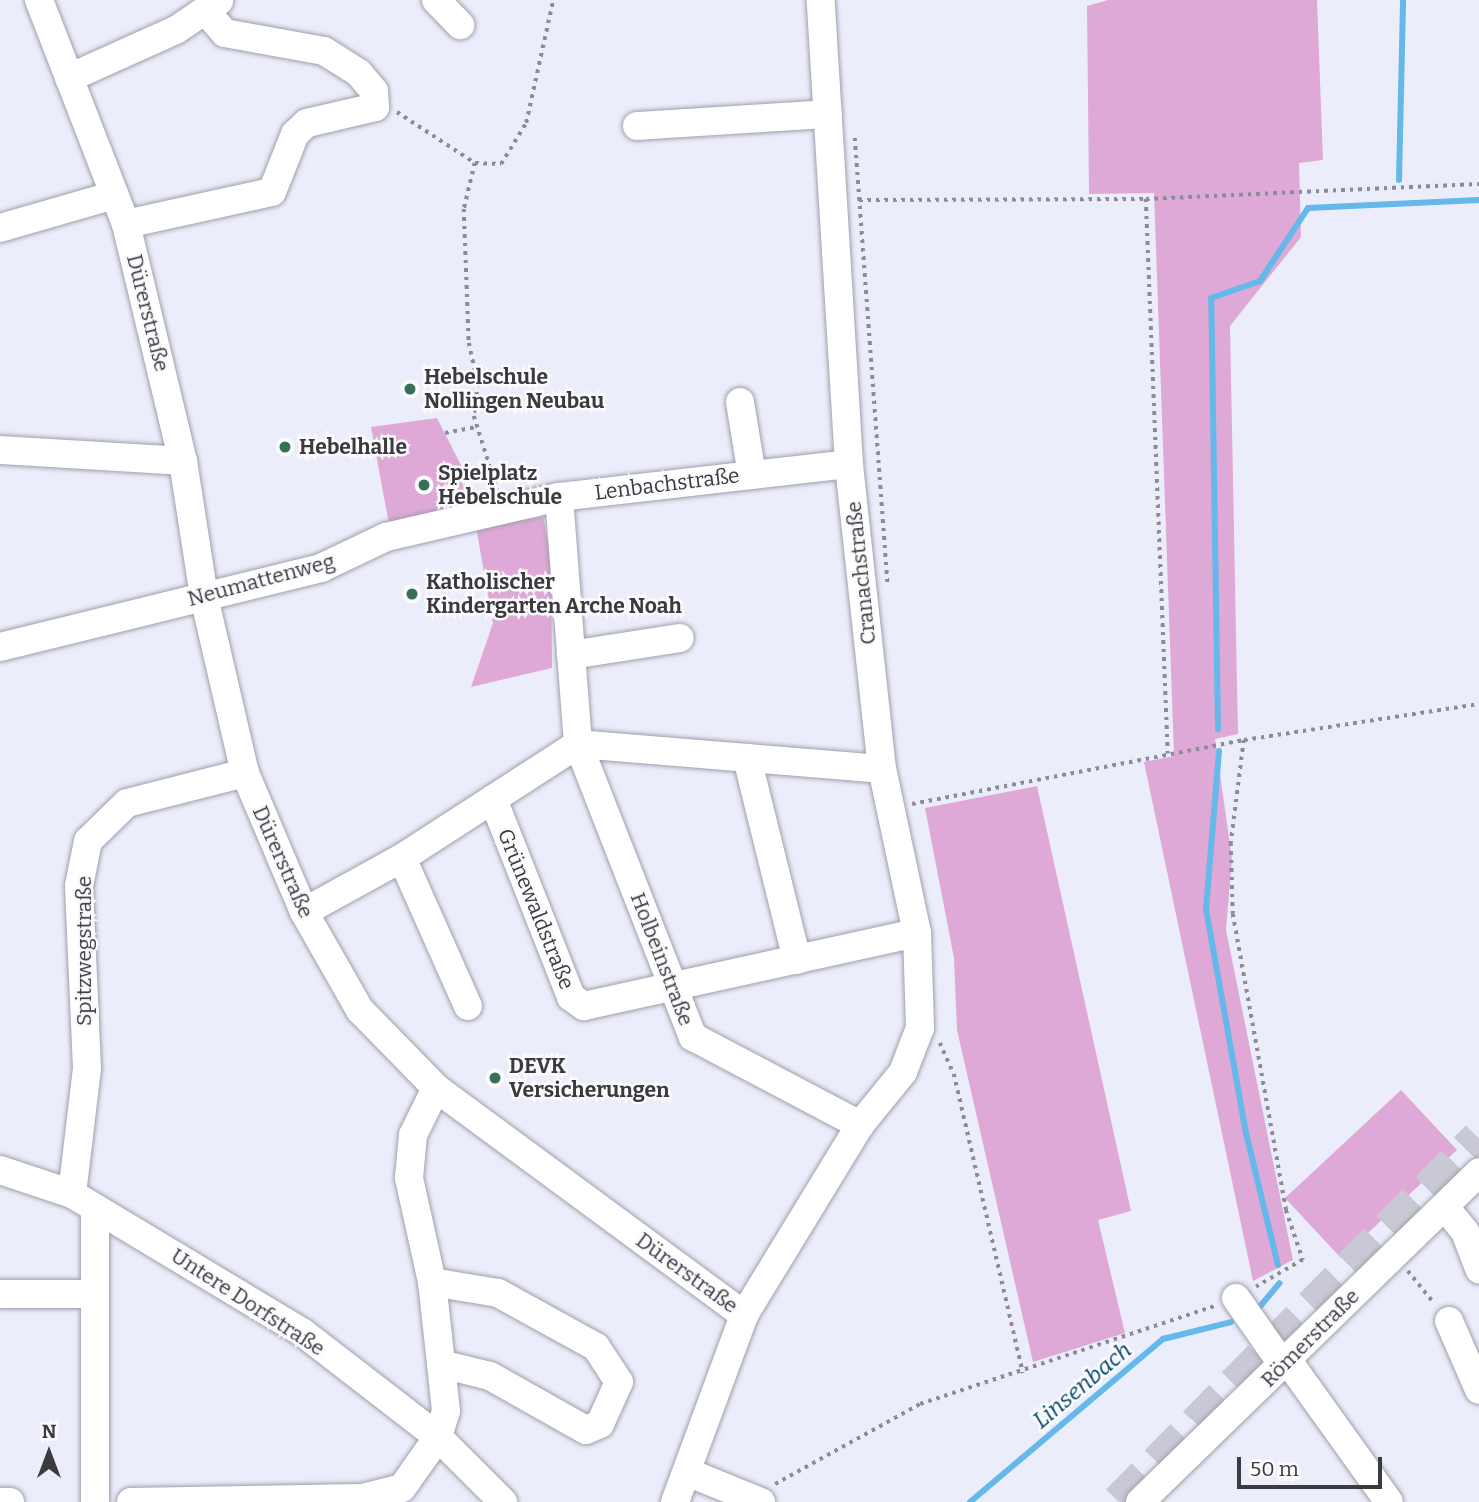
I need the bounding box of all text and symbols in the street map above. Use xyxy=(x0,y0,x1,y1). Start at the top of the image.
street label: Dürerstraße xyxy=(121,252,175,374)
place label: Hebelschule Nollingen Neubau xyxy=(424,364,604,414)
marker: Hebelschule Nollingen Neubau xyxy=(402,381,418,397)
place label: Hebelhalle xyxy=(299,434,407,460)
marker: Hebelhalle xyxy=(277,439,293,455)
place label: Spielplatz Hebelschule xyxy=(438,460,562,510)
street label: Lenbachstraße xyxy=(593,463,741,505)
marker: Spielplatz Hebelschule xyxy=(416,477,432,493)
street label: Cranachstraße xyxy=(841,500,881,646)
street label: Neumattenweg xyxy=(185,548,337,612)
place label: Katholischer Kindergarten Arche Noah xyxy=(426,569,682,619)
marker: Katholischer Kindergarten Arche Noah xyxy=(404,586,420,602)
street label: Dürerstraße xyxy=(247,802,319,922)
street label: Grünewaldstraße xyxy=(492,825,580,993)
street label: Spitzwegstraße xyxy=(71,876,97,1026)
street label: Holbeinstraße xyxy=(625,889,699,1029)
place label: DEVK Versicherungen xyxy=(509,1053,670,1103)
marker: DEVK Versicherungen xyxy=(487,1070,503,1086)
street label: Dürerstraße xyxy=(631,1228,743,1318)
street label: Untere Dorfstraße xyxy=(166,1243,330,1361)
street label: Römerstraße xyxy=(1256,1284,1364,1392)
water label: Linsenbach xyxy=(1027,1336,1137,1434)
north arrow xyxy=(14,1418,84,1488)
text: N xyxy=(42,1420,56,1443)
scale bar xyxy=(1241,1442,1386,1486)
text: 50 m xyxy=(1250,1456,1299,1482)

